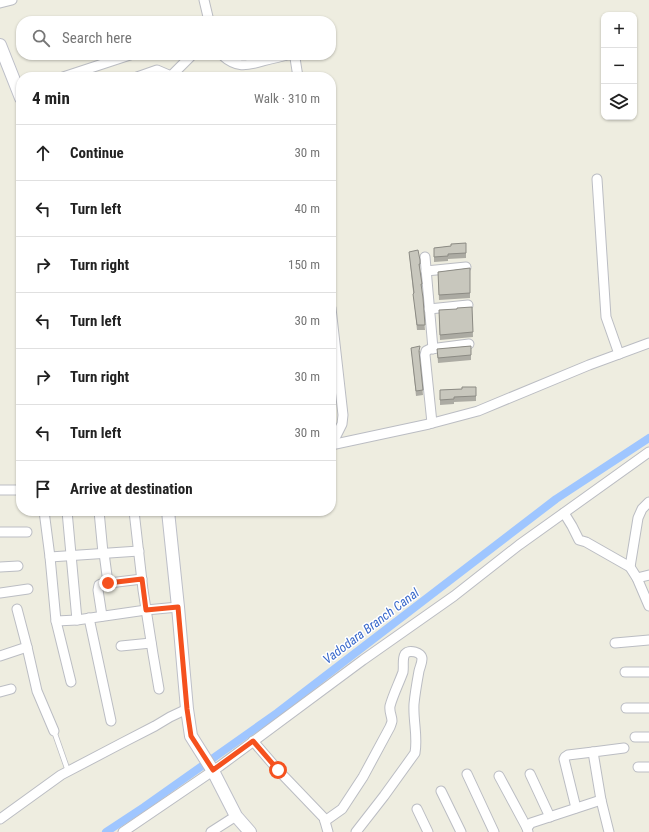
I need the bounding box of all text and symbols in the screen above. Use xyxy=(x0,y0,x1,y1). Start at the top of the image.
map controls xyxy=(601,12,637,120)
button: + xyxy=(601,12,637,48)
search box xyxy=(16,16,336,60)
icon: search xyxy=(30,27,52,49)
text: Search here xyxy=(62,29,132,47)
button: − xyxy=(601,48,637,84)
button: layers xyxy=(601,84,637,120)
text: 4 min xyxy=(32,88,70,108)
text: Walk · 310 m xyxy=(254,91,320,106)
icon: ahead xyxy=(32,142,54,164)
text: Continue xyxy=(70,144,124,162)
text: 30 m xyxy=(294,145,320,160)
icon: left xyxy=(32,198,54,220)
text: Turn left xyxy=(70,200,121,218)
text: 40 m xyxy=(294,201,320,216)
icon: right xyxy=(32,254,54,276)
text: Turn right xyxy=(70,256,129,274)
text: 150 m xyxy=(288,257,320,272)
icon: left xyxy=(32,310,54,332)
text: Turn left xyxy=(70,312,121,330)
text: 30 m xyxy=(294,313,320,328)
icon: right xyxy=(32,366,54,388)
text: Turn right xyxy=(70,368,129,386)
text: 30 m xyxy=(294,369,320,384)
icon: left xyxy=(32,422,54,444)
text: Turn left xyxy=(70,424,121,442)
text: 30 m xyxy=(294,425,320,440)
icon: arrive xyxy=(32,478,54,500)
text: Arrive at destination xyxy=(70,480,193,498)
route end xyxy=(99,574,117,592)
water label: Vadodara Branch Canal xyxy=(320,584,423,667)
route start xyxy=(269,761,287,779)

